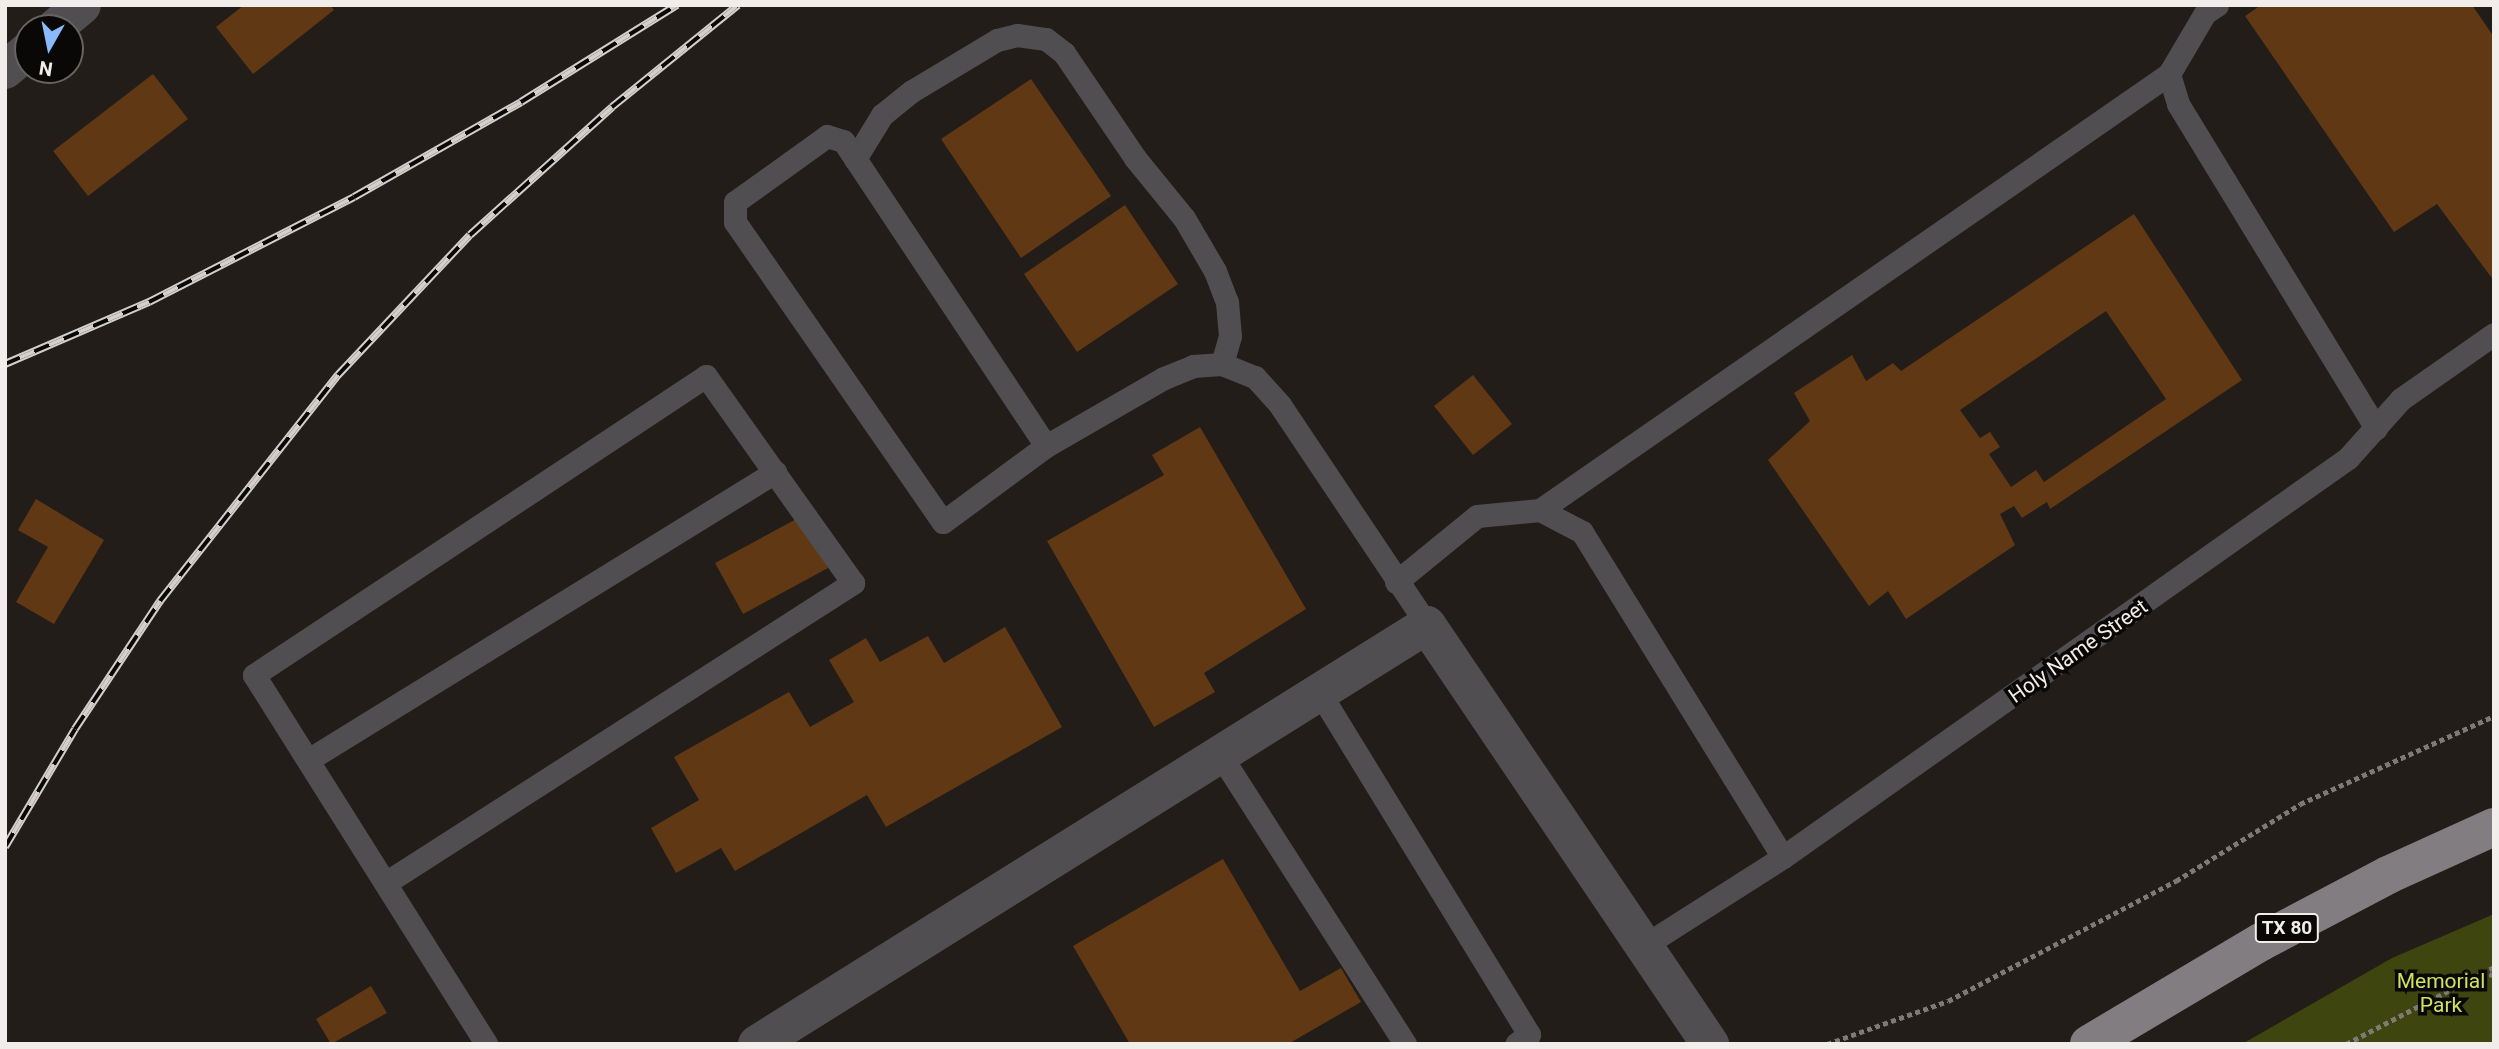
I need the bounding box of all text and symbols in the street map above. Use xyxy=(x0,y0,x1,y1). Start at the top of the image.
north arrow xyxy=(14,14,84,84)
text: N xyxy=(38,56,54,81)
street label: Holy Name Street xyxy=(2004,594,2152,708)
road number: TX 80 xyxy=(2254,912,2320,944)
park label: Memorial Park xyxy=(2397,968,2485,1018)

